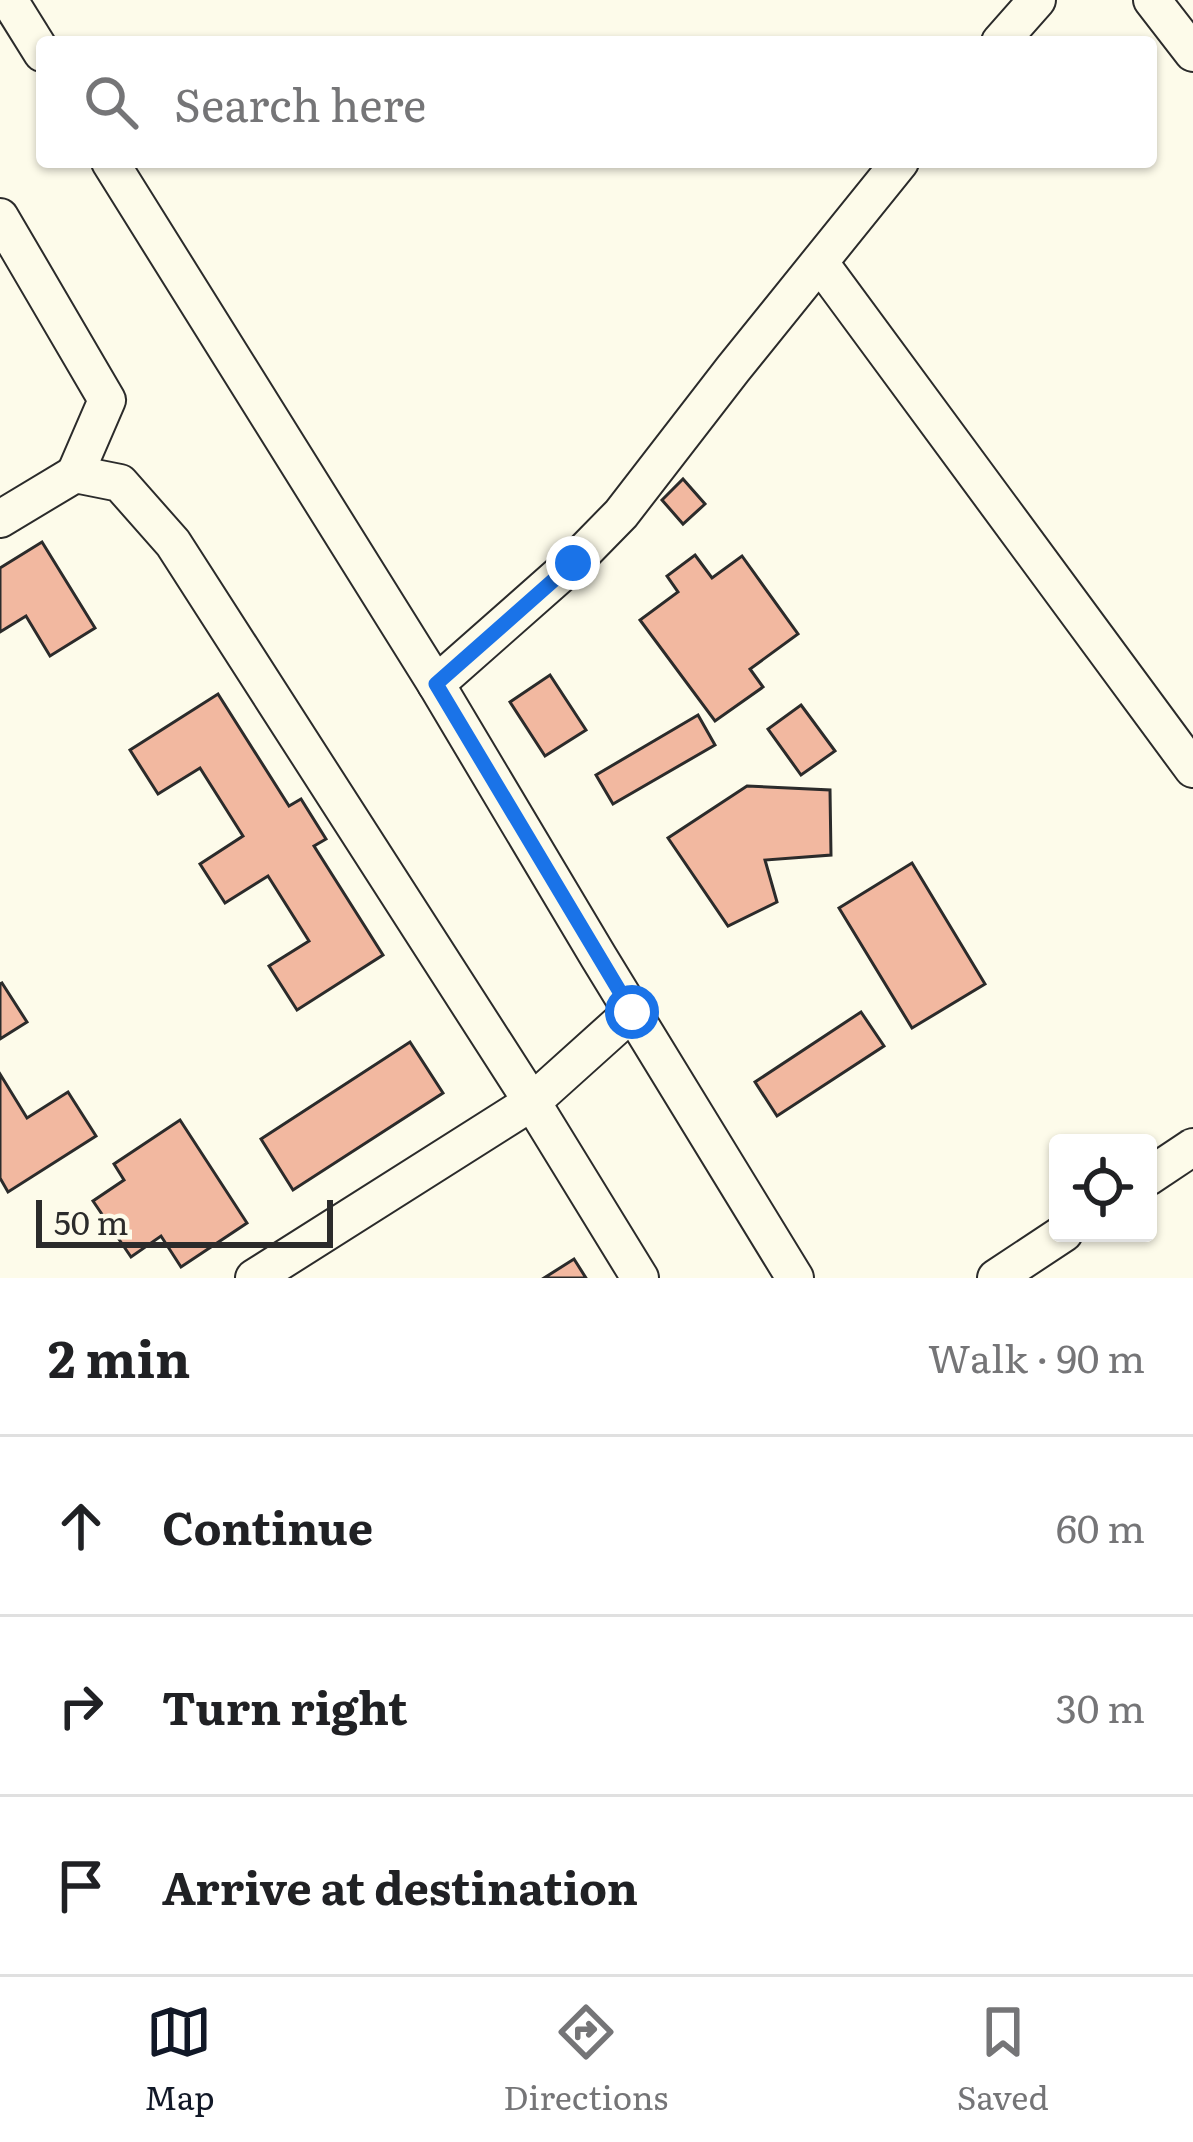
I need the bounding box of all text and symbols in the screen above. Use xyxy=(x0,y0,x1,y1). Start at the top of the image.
search box xyxy=(36,36,1157,168)
icon: search xyxy=(78,69,144,135)
text: Search here xyxy=(174,69,426,136)
route end xyxy=(546,536,600,590)
route start xyxy=(605,985,659,1039)
map controls xyxy=(1049,1134,1157,1242)
button: locate xyxy=(1049,1134,1157,1242)
scale bar xyxy=(36,1194,333,1247)
text: 50 m xyxy=(54,1196,128,1245)
text: 2 min xyxy=(48,1318,191,1394)
text: Walk · 90 m xyxy=(928,1327,1145,1385)
text: Continue xyxy=(162,1492,373,1559)
icon: ahead xyxy=(48,1493,114,1559)
text: 60 m xyxy=(1056,1497,1145,1555)
text: Turn right xyxy=(162,1672,408,1739)
icon: right xyxy=(48,1673,114,1739)
text: 30 m xyxy=(1056,1677,1145,1735)
text: Arrive at destination xyxy=(162,1852,638,1919)
icon: arrive xyxy=(48,1853,114,1919)
tab: Map xyxy=(144,1999,215,2120)
tab: Directions xyxy=(503,1999,668,2120)
tab: Saved xyxy=(957,1999,1049,2120)

